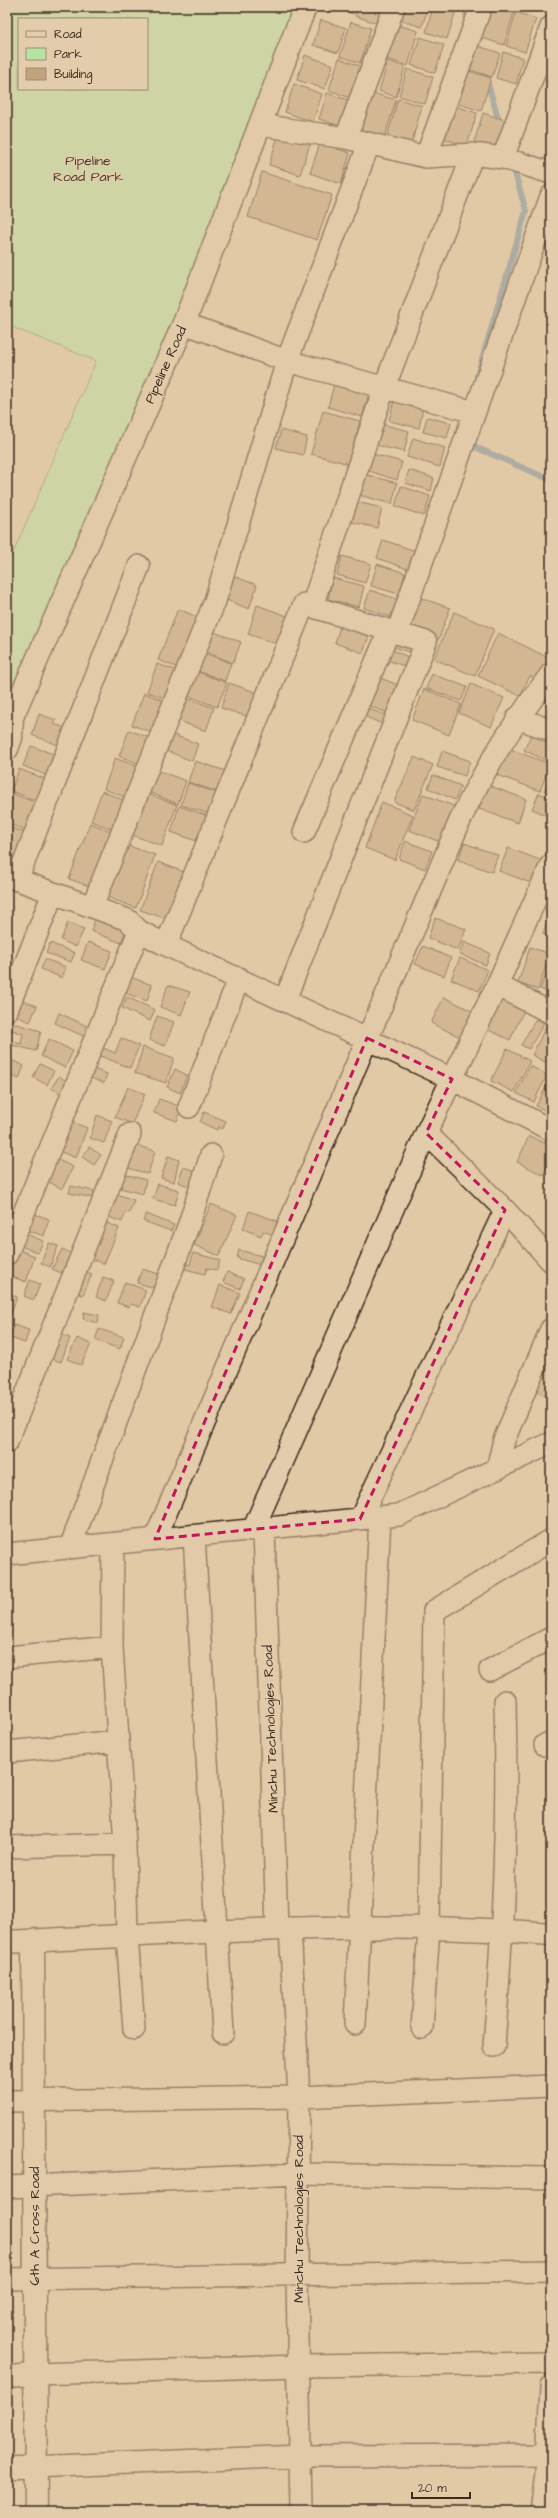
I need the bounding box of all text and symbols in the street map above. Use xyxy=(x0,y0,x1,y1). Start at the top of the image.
legend xyxy=(18,18,148,90)
text: Road xyxy=(54,26,82,43)
text: Park xyxy=(54,46,82,63)
text: Building xyxy=(54,66,92,84)
park label: Pipeline Road Park xyxy=(53,151,123,187)
street label: Pipeline Road xyxy=(140,323,192,407)
street label: Minchu Technologies Road xyxy=(258,1645,284,1813)
street label: Minchu Technologies Road xyxy=(289,2135,309,2303)
street label: 6th A Cross Road xyxy=(25,2167,45,2285)
scale bar xyxy=(412,2474,470,2500)
text: 20 m xyxy=(418,2480,447,2497)

